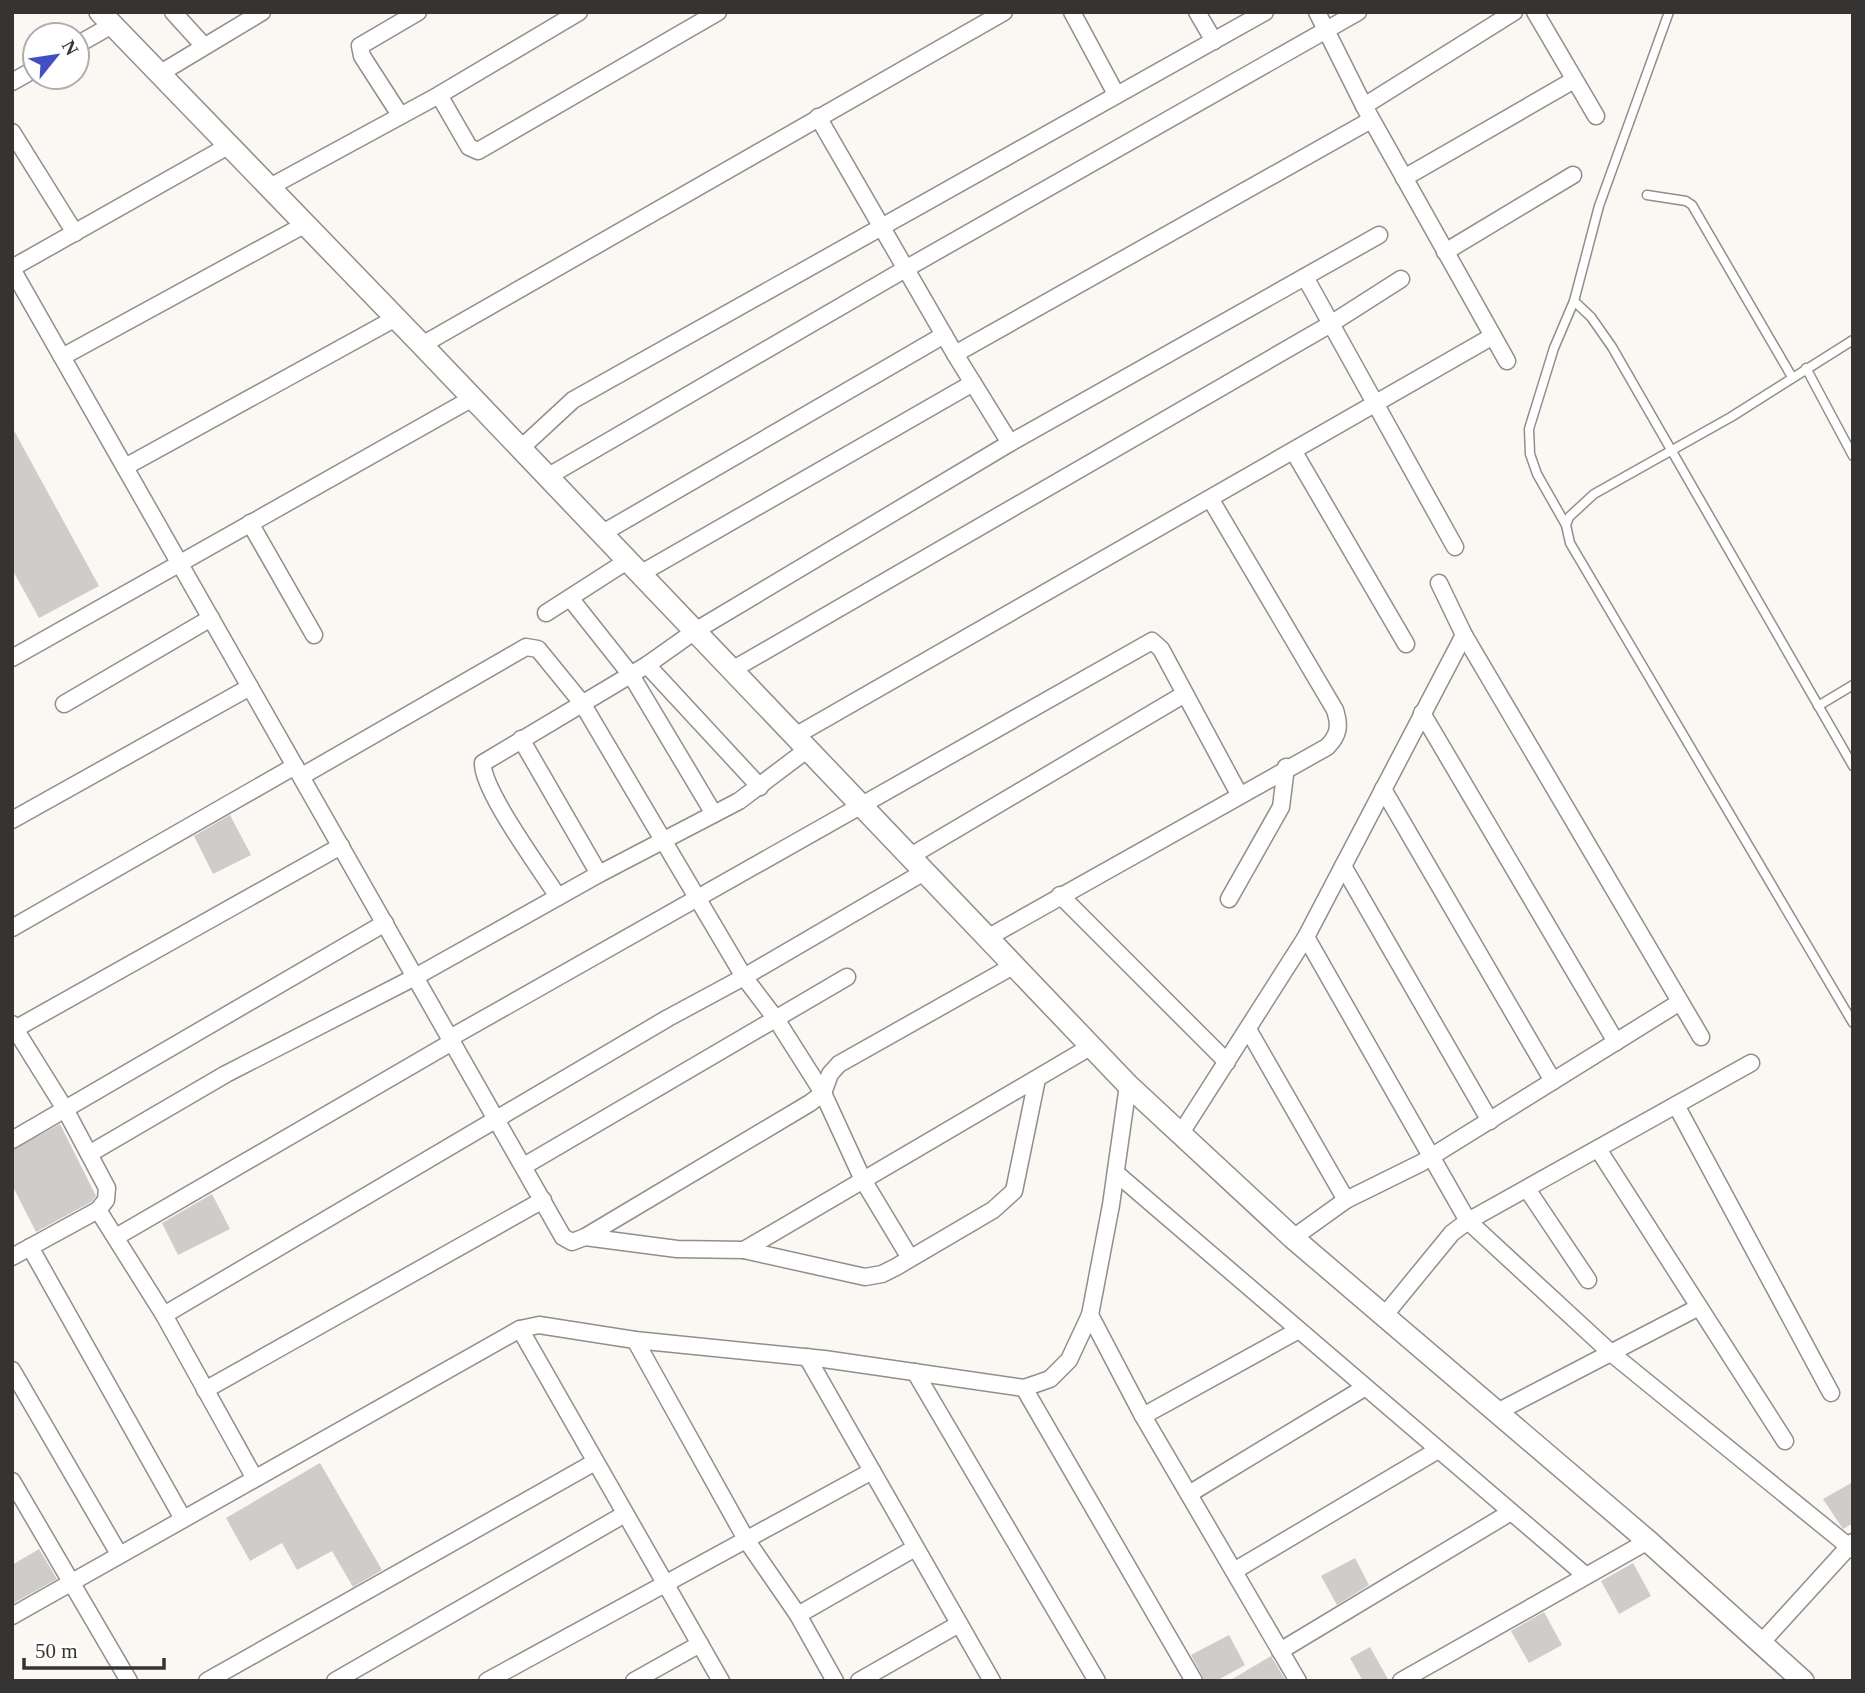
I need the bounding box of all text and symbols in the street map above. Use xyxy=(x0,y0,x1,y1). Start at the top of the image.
north arrow xyxy=(21,21,91,91)
text: N xyxy=(58,37,83,59)
scale bar xyxy=(24,1626,164,1670)
text: 50 m xyxy=(35,1639,78,1663)

